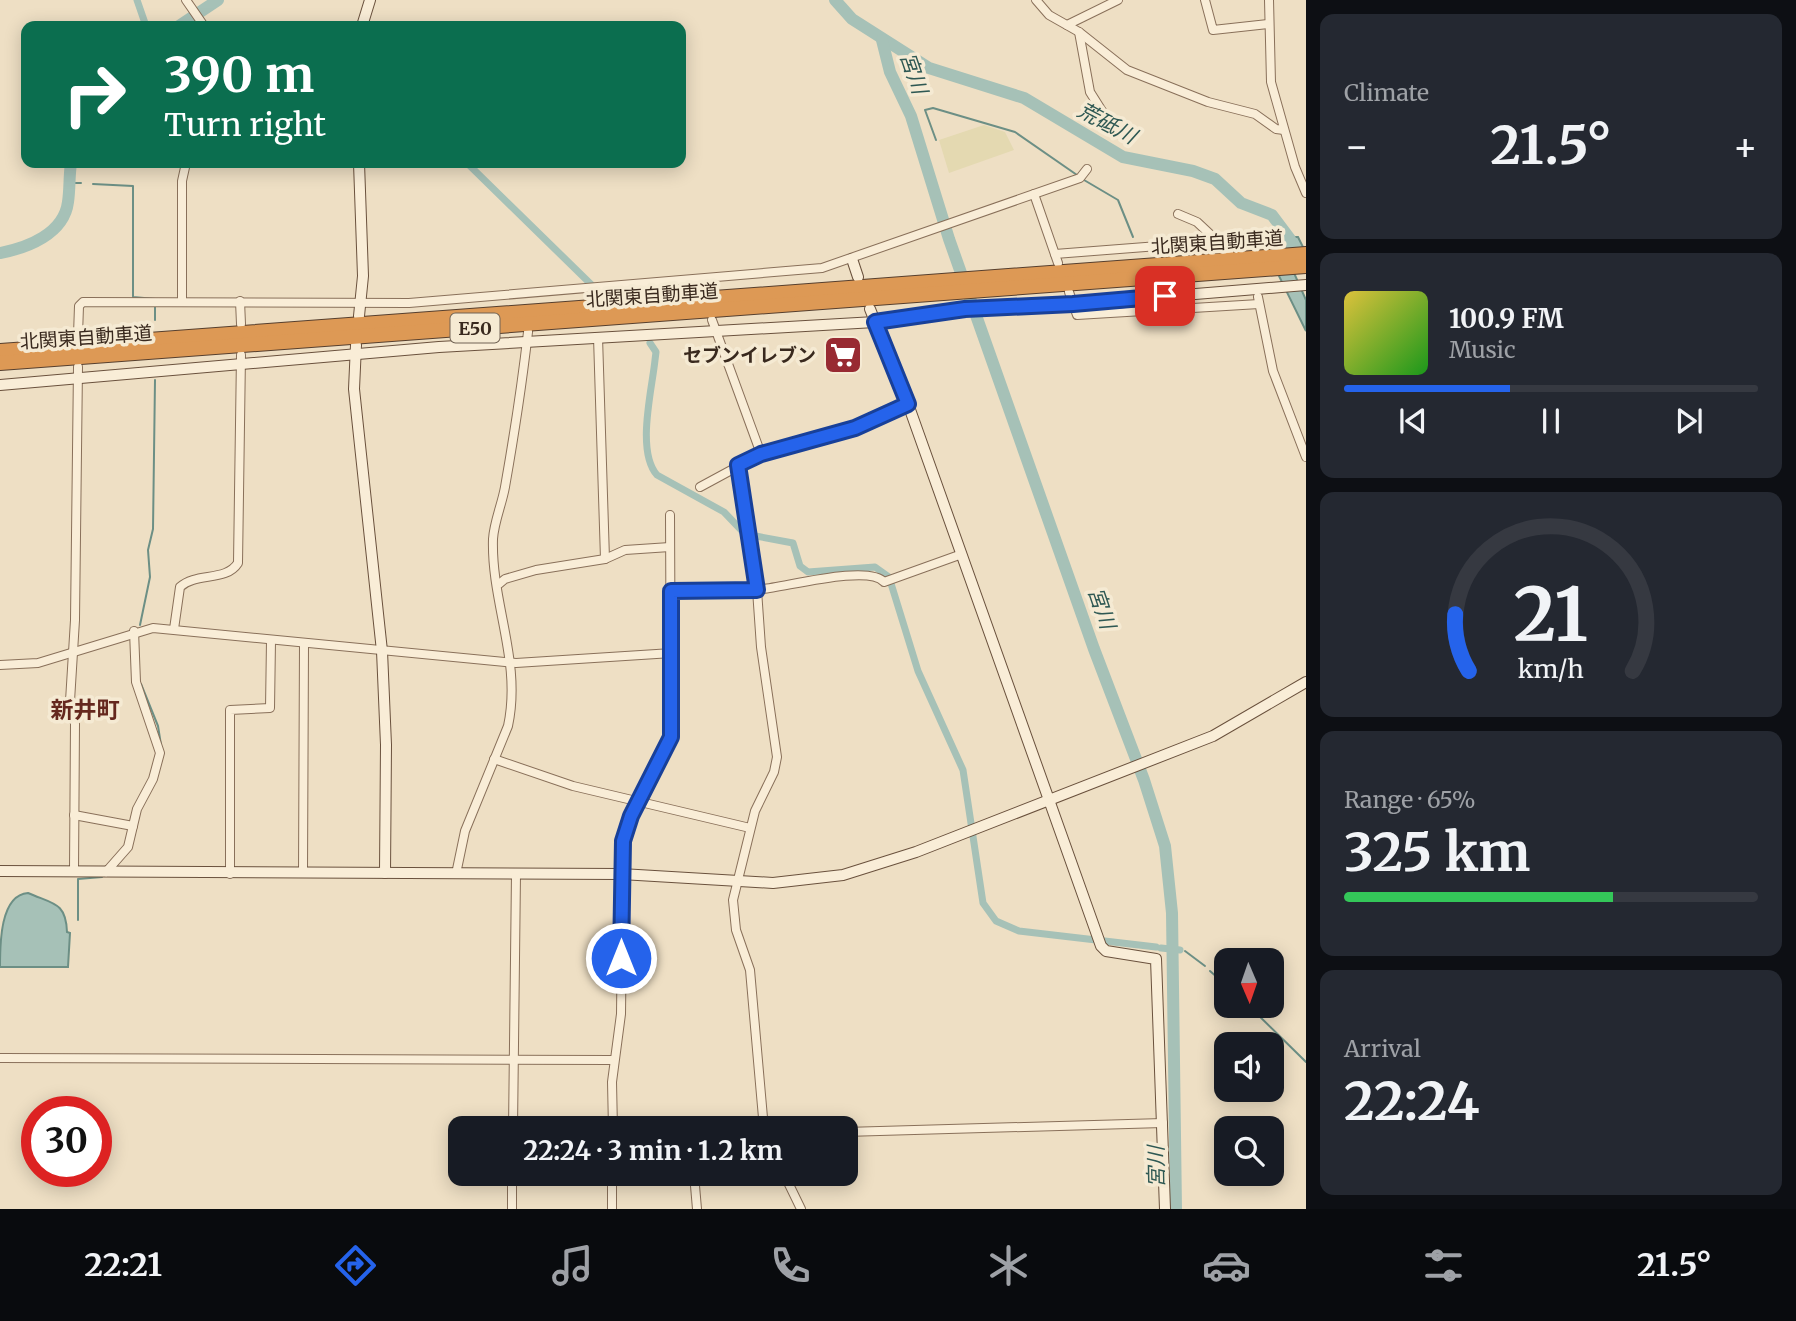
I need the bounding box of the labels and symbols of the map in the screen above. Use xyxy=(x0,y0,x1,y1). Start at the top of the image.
water label: 宮川 xyxy=(894,49,934,99)
water label: 荒砥川 xyxy=(1073,96,1143,151)
street label: 北関東自動車道 xyxy=(1150,225,1284,259)
pin xyxy=(1135,266,1195,326)
street label: 北関東自動車道 xyxy=(585,278,719,312)
road number: E50 xyxy=(450,314,500,342)
street label: 北関東自動車道 xyxy=(19,320,153,354)
supermarket icon: セブンイレブン xyxy=(822,334,864,376)
place label: セブンイレブン xyxy=(683,343,816,367)
water label: 宮川 xyxy=(1082,584,1122,634)
district label: 新井町 xyxy=(51,695,120,724)
position arrow xyxy=(584,921,658,995)
north arrow xyxy=(1214,948,1284,1018)
speed limit sign: 30 xyxy=(21,1096,112,1187)
water label: 宮川 xyxy=(1142,1144,1170,1188)

